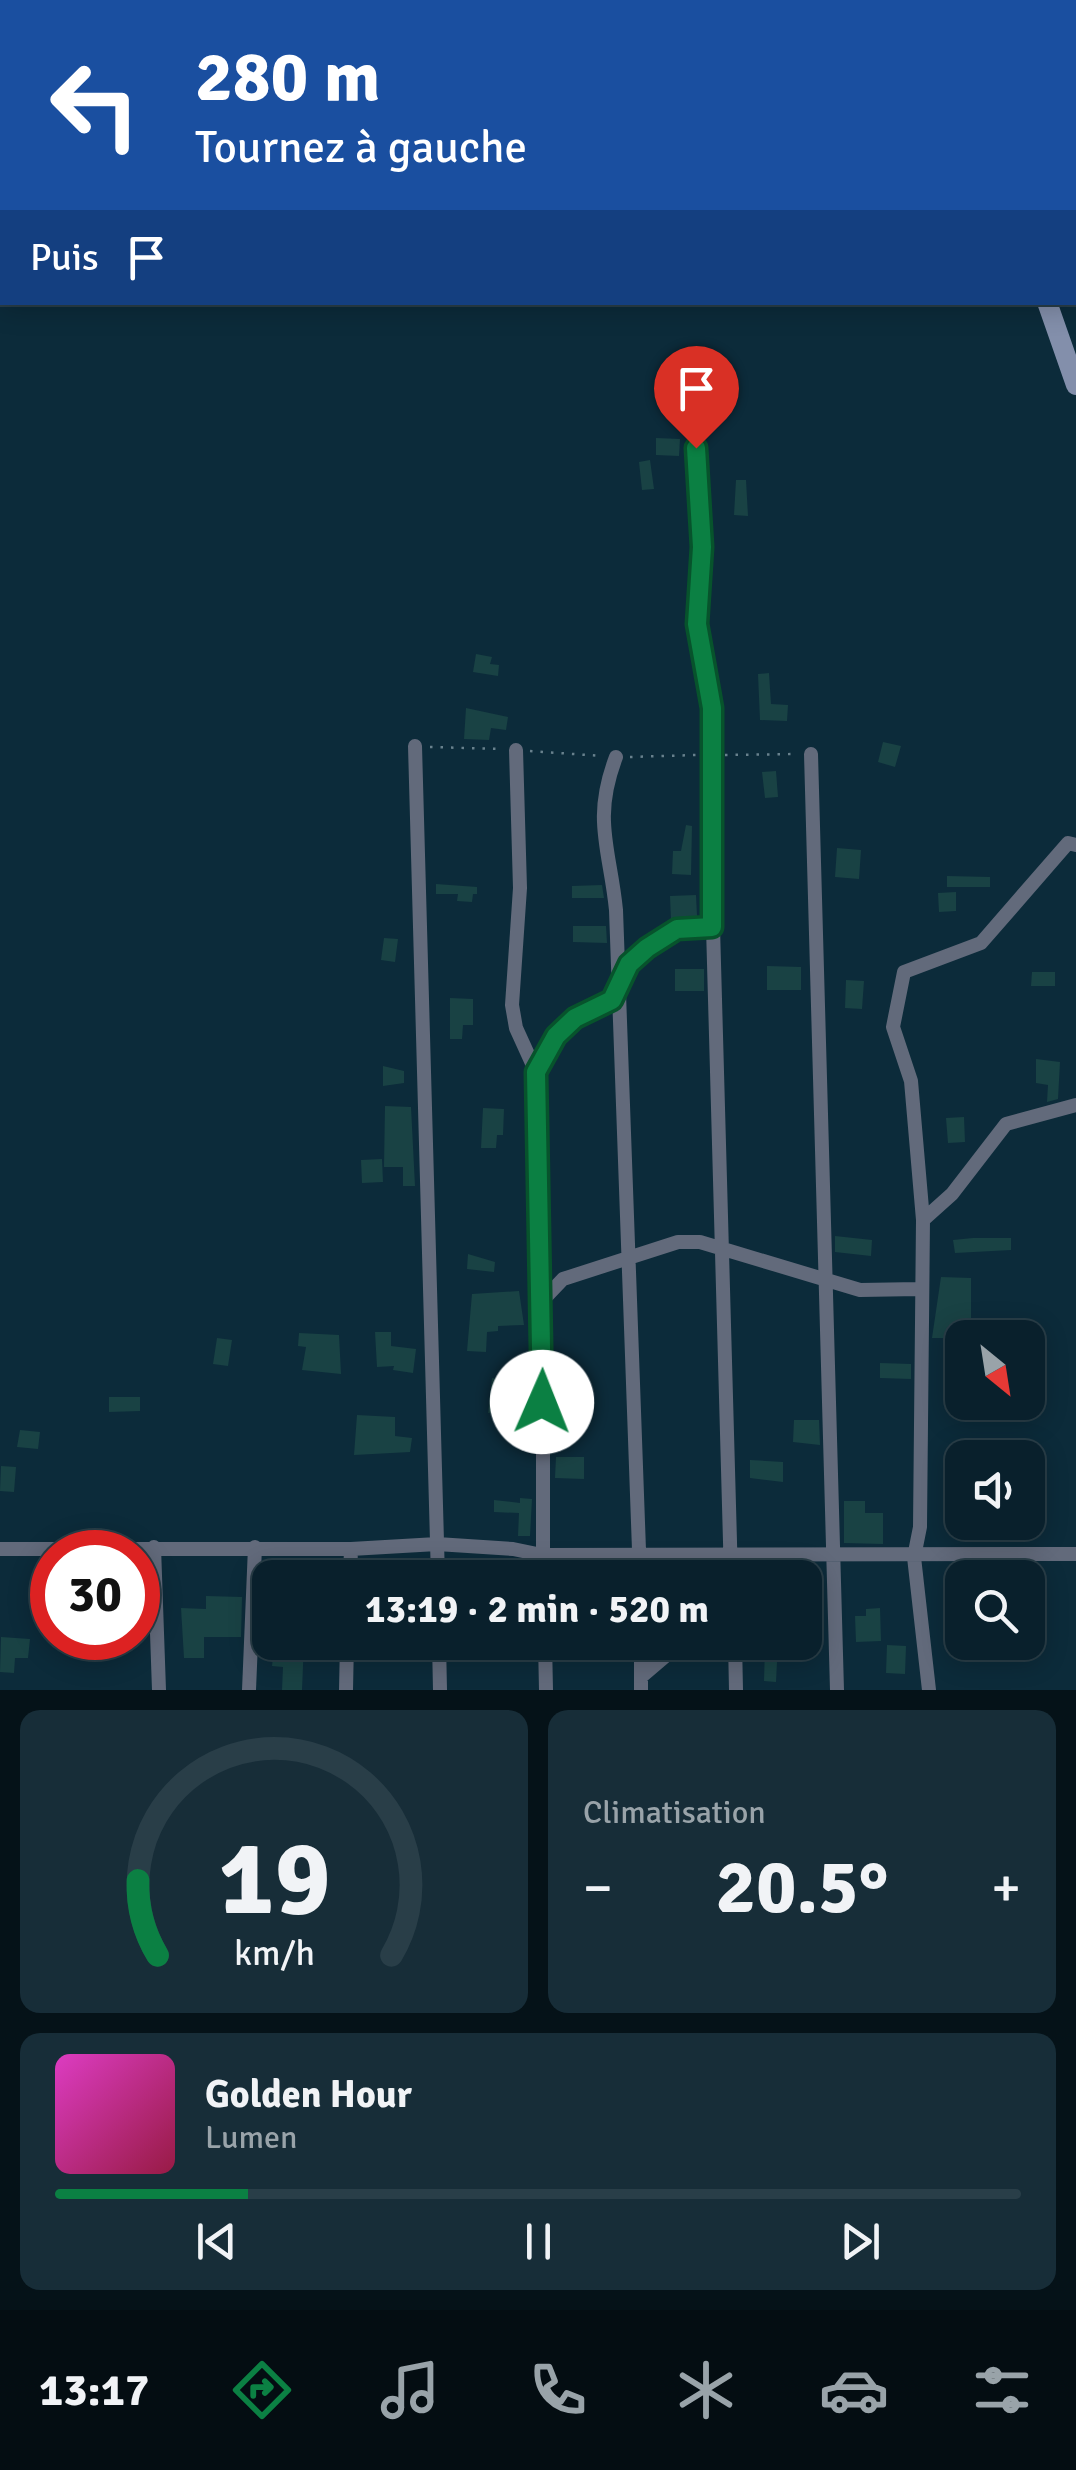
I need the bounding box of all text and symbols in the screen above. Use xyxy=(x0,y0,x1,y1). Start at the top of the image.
text: 280 m xyxy=(195,34,380,120)
icon: left xyxy=(30,40,160,170)
text: Tournez à gauche xyxy=(195,120,527,175)
icon: arrive xyxy=(119,230,174,285)
text: Puis xyxy=(30,234,99,281)
pin xyxy=(654,346,739,449)
icon: arrive xyxy=(669,361,724,416)
north arrow xyxy=(945,1320,1045,1420)
map controls xyxy=(945,1320,1045,1660)
position arrow xyxy=(490,1350,594,1454)
button: sound xyxy=(945,1440,1045,1540)
speed limit sign: 30 xyxy=(30,1530,160,1660)
button: search xyxy=(945,1560,1045,1660)
text: 13:19 · 2 min · 520 m xyxy=(365,1586,709,1633)
text: Climatisation xyxy=(583,1793,766,1832)
text: 19 xyxy=(218,1815,330,1943)
text: 20.5° xyxy=(716,1841,889,1934)
text: − xyxy=(583,1854,613,1922)
text: + xyxy=(991,1854,1021,1922)
text: km/h xyxy=(234,1931,314,1975)
text: Golden Hour xyxy=(205,2071,412,2118)
text: Lumen xyxy=(205,2118,297,2157)
icon: previous xyxy=(189,2214,244,2269)
icon: pause xyxy=(511,2214,566,2269)
icon: next xyxy=(833,2214,888,2269)
icon: directions xyxy=(227,2355,297,2425)
icon: music xyxy=(375,2355,445,2425)
icon: phone xyxy=(523,2355,593,2425)
icon: climate xyxy=(671,2355,741,2425)
icon: car xyxy=(819,2355,889,2425)
icon: filters xyxy=(967,2355,1037,2425)
text: 13:17 xyxy=(39,2363,149,2418)

